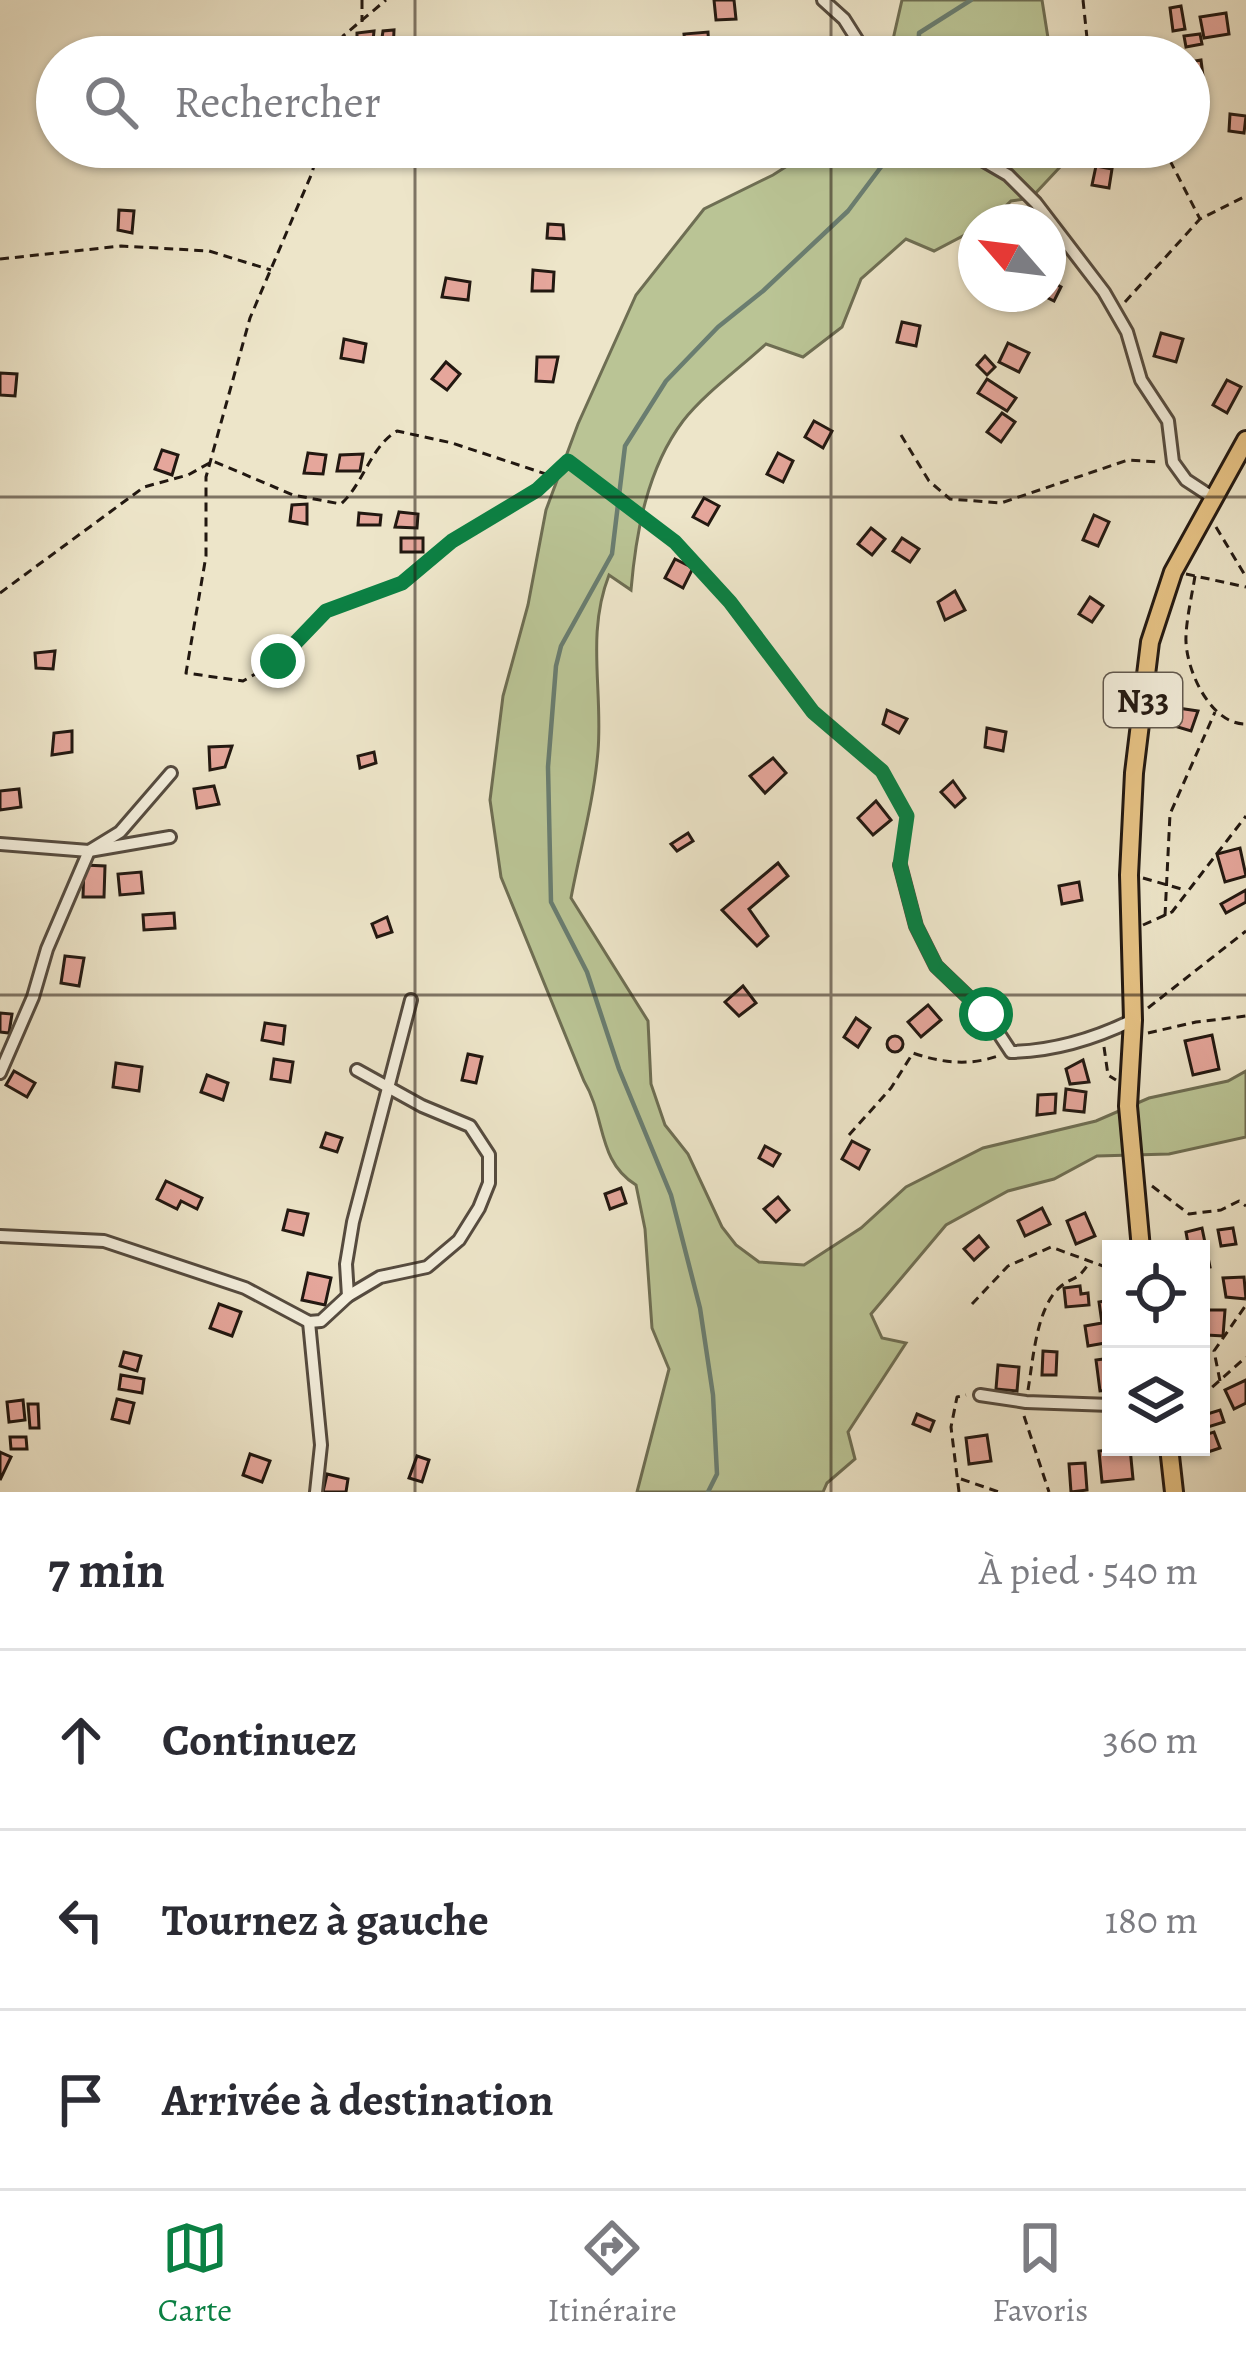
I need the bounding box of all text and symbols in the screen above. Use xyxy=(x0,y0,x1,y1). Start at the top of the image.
search box xyxy=(36,36,1210,168)
icon: search xyxy=(78,69,144,135)
text: Rechercher xyxy=(174,71,381,133)
north arrow xyxy=(958,204,1066,312)
route end xyxy=(251,634,305,688)
road number: N33 xyxy=(1104,673,1182,727)
route start xyxy=(959,987,1013,1041)
map controls xyxy=(1102,1240,1210,1456)
button: locate xyxy=(1102,1240,1210,1348)
button: layers xyxy=(1102,1348,1210,1456)
text: 7 min xyxy=(48,1535,165,1605)
text: À pied · 540 m xyxy=(979,1544,1198,1597)
icon: ahead xyxy=(48,1707,114,1773)
text: Continuez xyxy=(162,1709,357,1771)
text: 360 m xyxy=(1103,1713,1198,1766)
icon: left xyxy=(48,1887,114,1953)
text: Tournez à gauche xyxy=(162,1889,489,1951)
text: 180 m xyxy=(1105,1893,1198,1946)
icon: arrive xyxy=(48,2067,114,2133)
text: Arrivée à destination xyxy=(162,2069,554,2131)
tab: Carte xyxy=(158,2215,232,2332)
tab: Itinéraire xyxy=(548,2215,677,2332)
tab: Favoris xyxy=(992,2215,1088,2332)

